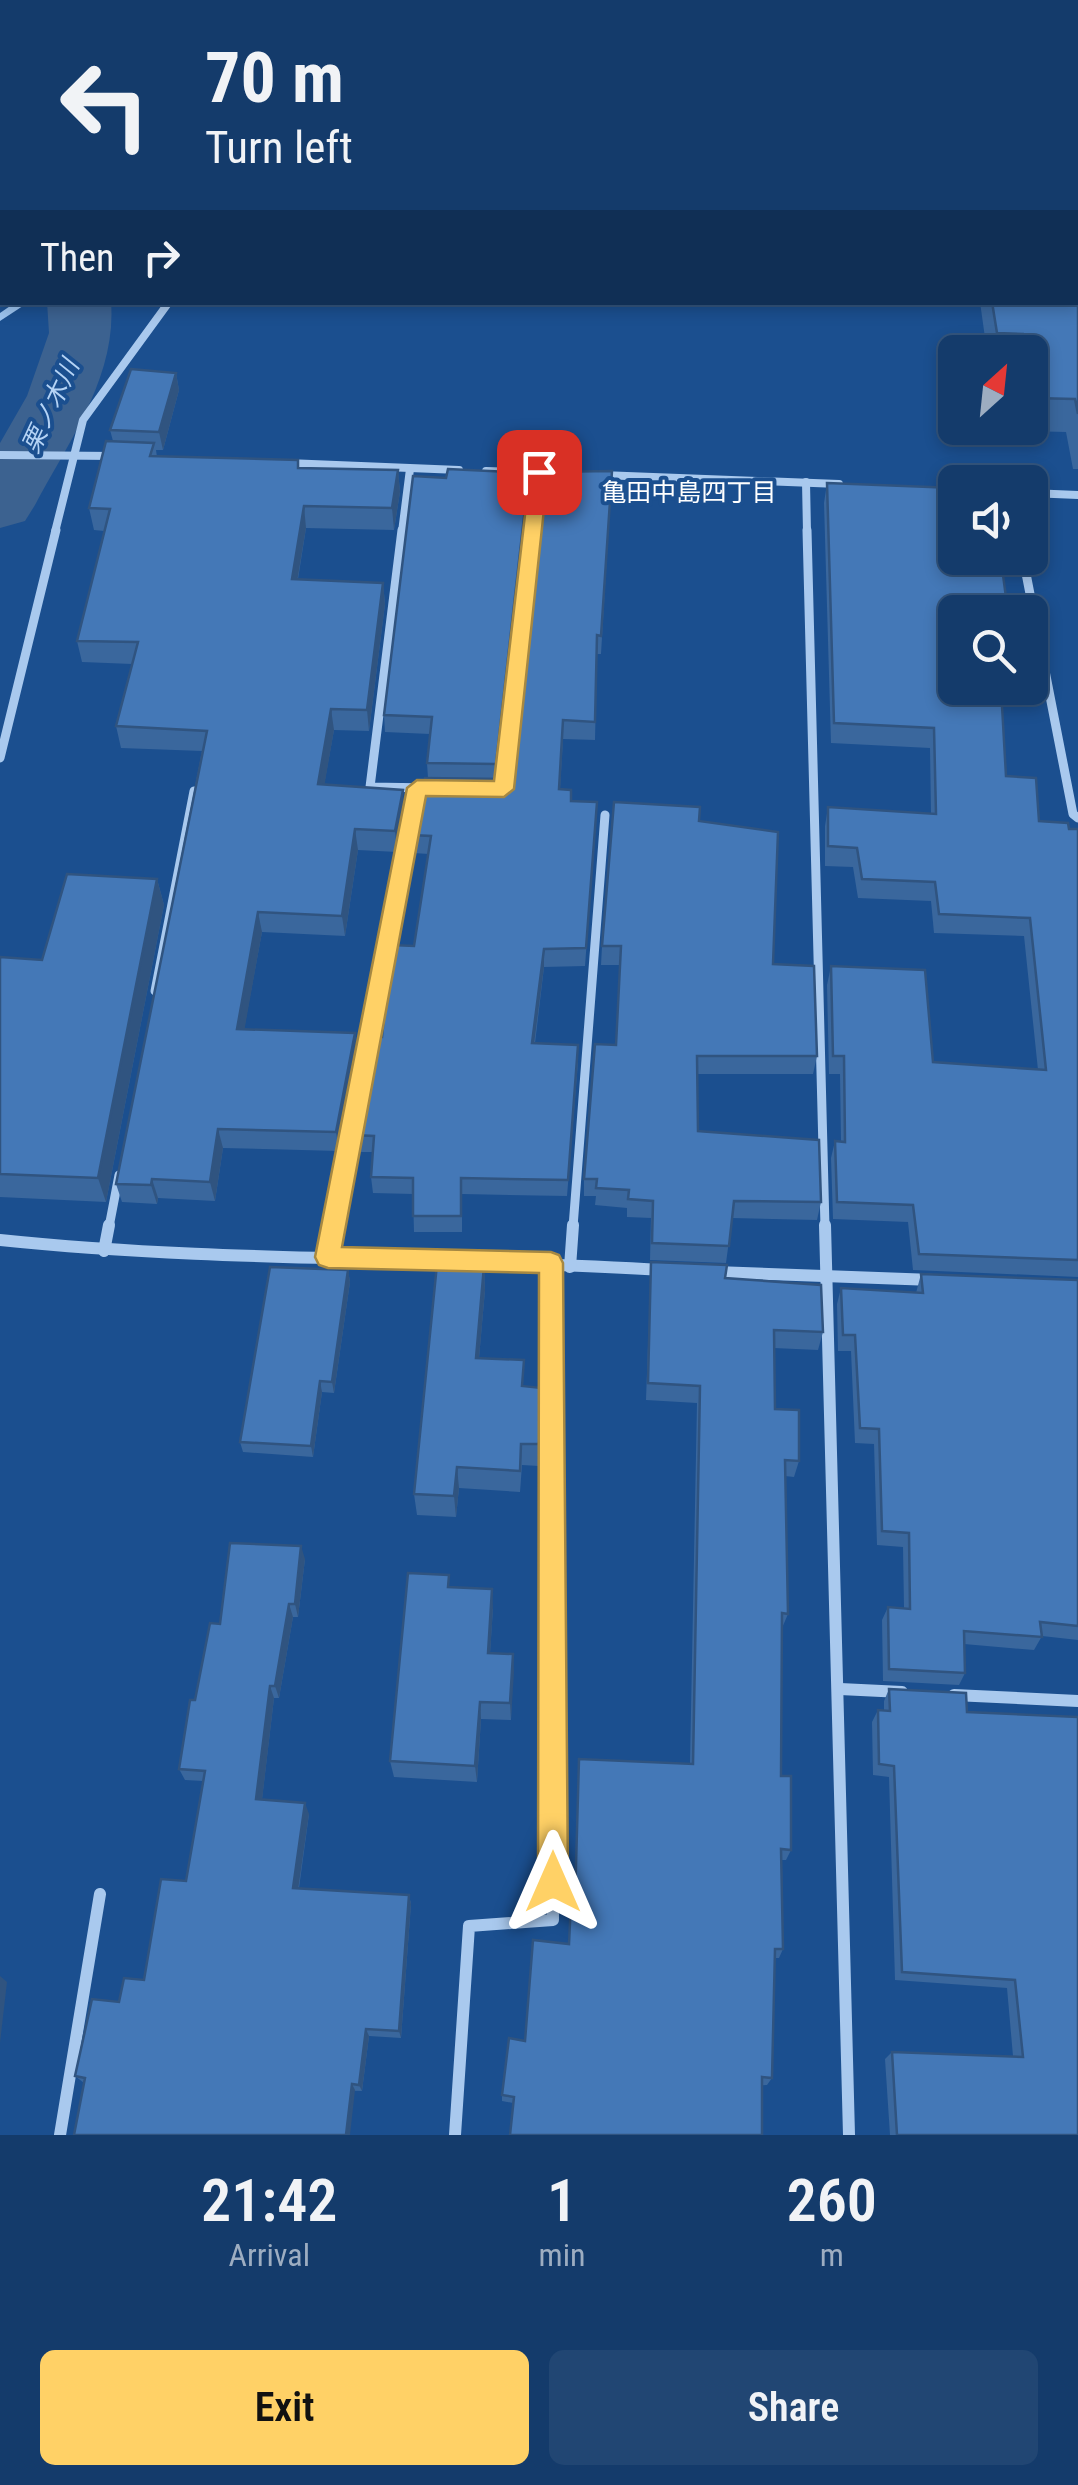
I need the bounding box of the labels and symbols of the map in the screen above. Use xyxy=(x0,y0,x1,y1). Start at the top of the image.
north arrow xyxy=(938,335,1048,445)
water label: 栗ノ木川 xyxy=(16,352,86,458)
pin xyxy=(497,430,582,515)
district label: 亀田中島四丁目 xyxy=(601,478,777,507)
position arrow xyxy=(501,1830,605,1934)

